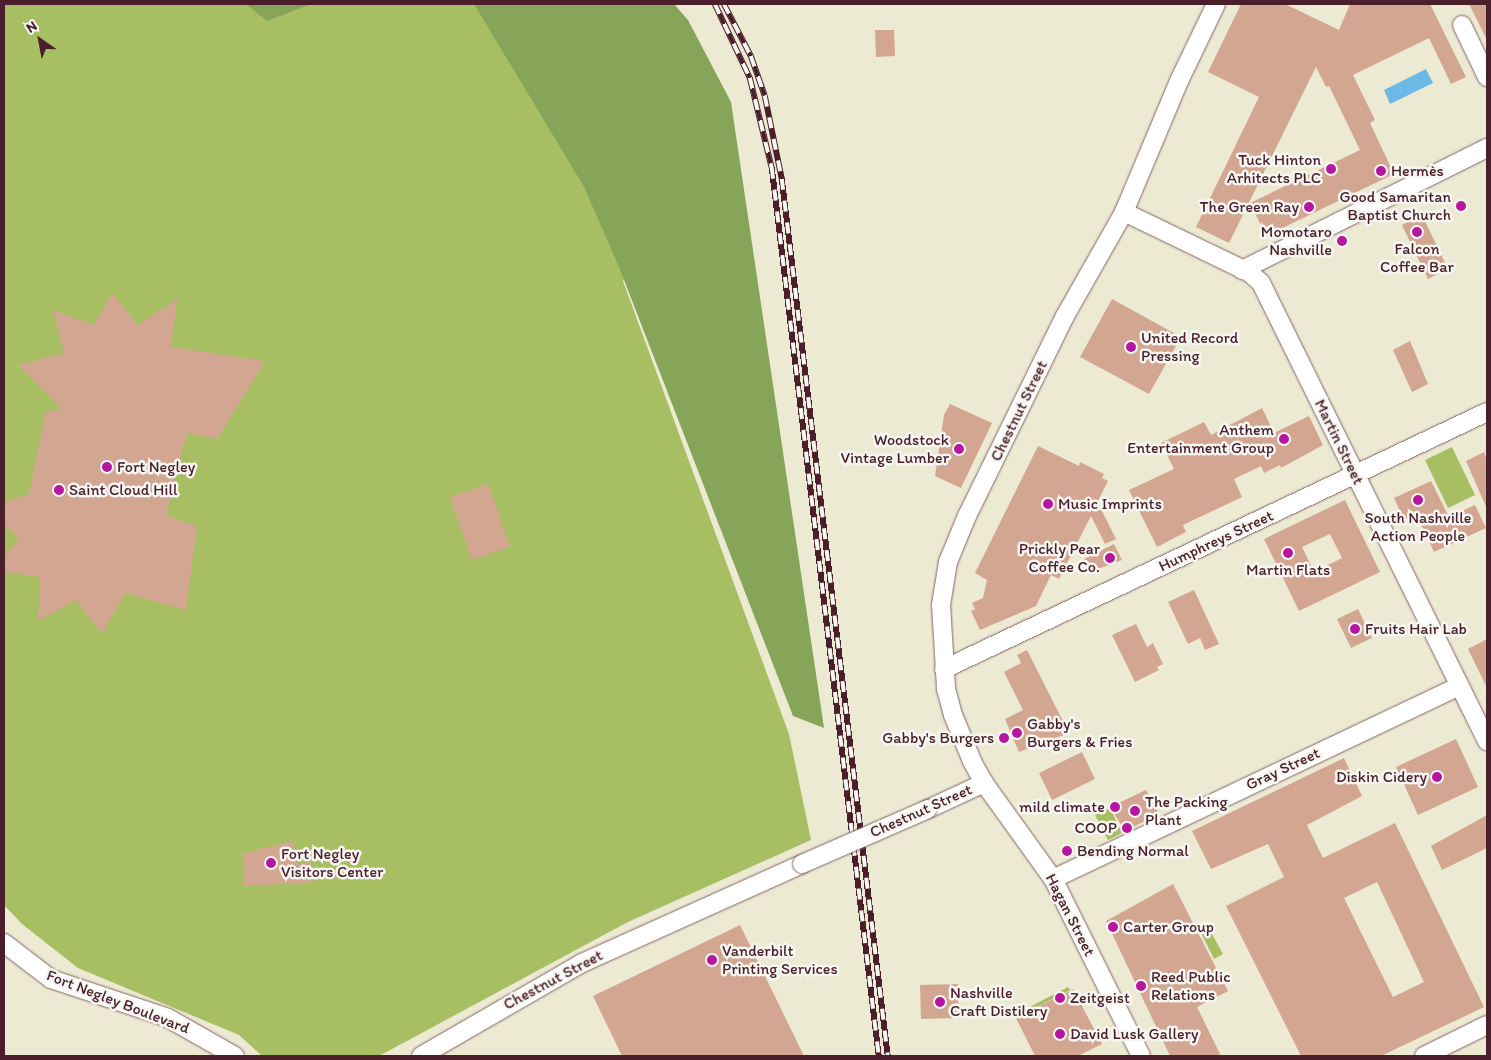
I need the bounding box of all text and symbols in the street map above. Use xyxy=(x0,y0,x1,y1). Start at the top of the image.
north arrow xyxy=(15,15,65,65)
text: N xyxy=(23,17,40,37)
place label: Tuck Hinton Arhitects PLC xyxy=(1227,150,1321,188)
place label: Hermès xyxy=(1391,161,1444,181)
marker: Tuck Hinton Arhitects PLC xyxy=(1325,163,1337,175)
marker: Hermès xyxy=(1375,165,1387,177)
place label: Good Samaritan Baptist Church xyxy=(1339,187,1451,225)
place label: The Green Ray xyxy=(1200,197,1299,217)
marker: Good Samaritan Baptist Church xyxy=(1455,200,1467,212)
marker: The Green Ray xyxy=(1303,201,1315,213)
place label: Momotaro Nashville xyxy=(1261,222,1332,260)
marker: Falcon Coffee Bar xyxy=(1411,226,1423,238)
marker: Momotaro Nashville xyxy=(1336,235,1348,247)
place label: Falcon Coffee Bar xyxy=(1380,239,1454,277)
place label: United Record Pressing xyxy=(1141,328,1238,366)
marker: United Record Pressing xyxy=(1125,341,1137,353)
street label: Chestnut Street xyxy=(986,358,1052,464)
street label: Martin Street xyxy=(1310,396,1368,488)
place label: Anthem Entertainment Group xyxy=(1128,420,1274,458)
place label: Woodstock Vintage Lumber xyxy=(841,430,949,468)
marker: Anthem Entertainment Group xyxy=(1278,433,1290,445)
marker: Woodstock Vintage Lumber xyxy=(953,443,965,455)
place label: Fort Negley xyxy=(117,457,195,477)
marker: Fort Negley xyxy=(101,461,113,473)
place label: Saint Cloud Hill xyxy=(69,480,177,500)
marker: Saint Cloud Hill xyxy=(53,484,65,496)
place label: Music Imprints xyxy=(1058,494,1162,514)
marker: South Nashville Action People xyxy=(1412,494,1424,506)
marker: Music Imprints xyxy=(1042,498,1054,510)
street label: Humphreys Street xyxy=(1156,506,1276,576)
place label: South Nashville Action People xyxy=(1365,508,1471,546)
place label: Prickly Pear Coffee Co. xyxy=(1019,539,1100,577)
marker: Martin Flats xyxy=(1282,547,1294,559)
marker: Prickly Pear Coffee Co. xyxy=(1104,552,1116,564)
place label: Martin Flats xyxy=(1246,560,1330,580)
place label: Fruits Hair Lab xyxy=(1365,619,1467,639)
marker: Fruits Hair Lab xyxy=(1349,623,1361,635)
place label: Gabby's Burgers & Fries xyxy=(1027,714,1133,752)
marker: Gabby's Burgers & Fries xyxy=(1011,727,1023,739)
place label: Gabby's Burgers xyxy=(882,728,994,748)
marker: Gabby's Burgers xyxy=(998,732,1010,744)
street label: Gray Street xyxy=(1243,744,1323,794)
place label: Diskin Cidery xyxy=(1336,767,1427,787)
marker: Diskin Cidery xyxy=(1431,771,1443,783)
street label: Chestnut Street xyxy=(867,780,975,842)
place label: The Packing Plant xyxy=(1145,792,1228,830)
place label: mild climate xyxy=(1019,797,1105,817)
marker: mild climate xyxy=(1109,801,1121,813)
marker: The Packing Plant xyxy=(1129,805,1141,817)
place label: COOP xyxy=(1074,818,1117,838)
marker: COOP xyxy=(1121,822,1133,834)
place label: Bending Normal xyxy=(1077,841,1188,861)
place label: Fort Negley Visitors Center xyxy=(281,844,384,882)
marker: Bending Normal xyxy=(1061,845,1073,857)
marker: Fort Negley Visitors Center xyxy=(265,857,277,869)
street label: Hagan Street xyxy=(1041,871,1099,959)
place label: Carter Group xyxy=(1123,917,1214,937)
marker: Carter Group xyxy=(1107,921,1119,933)
place label: Vanderbilt Printing Services xyxy=(722,941,838,979)
street label: Chestnut Street xyxy=(500,946,606,1014)
marker: Vanderbilt Printing Services xyxy=(706,954,718,966)
street label: Fort Negley Boulevard xyxy=(44,966,192,1038)
place label: Reed Public Relations xyxy=(1151,967,1231,1005)
marker: Reed Public Relations xyxy=(1135,980,1147,992)
place label: Nashville Craft Distilery xyxy=(950,983,1048,1021)
place label: Zeitgeist xyxy=(1070,988,1130,1008)
marker: Zeitgeist xyxy=(1054,992,1066,1004)
marker: Nashville Craft Distilery xyxy=(934,996,946,1008)
place label: David Lusk Gallery xyxy=(1070,1024,1198,1044)
marker: David Lusk Gallery xyxy=(1054,1028,1066,1040)

